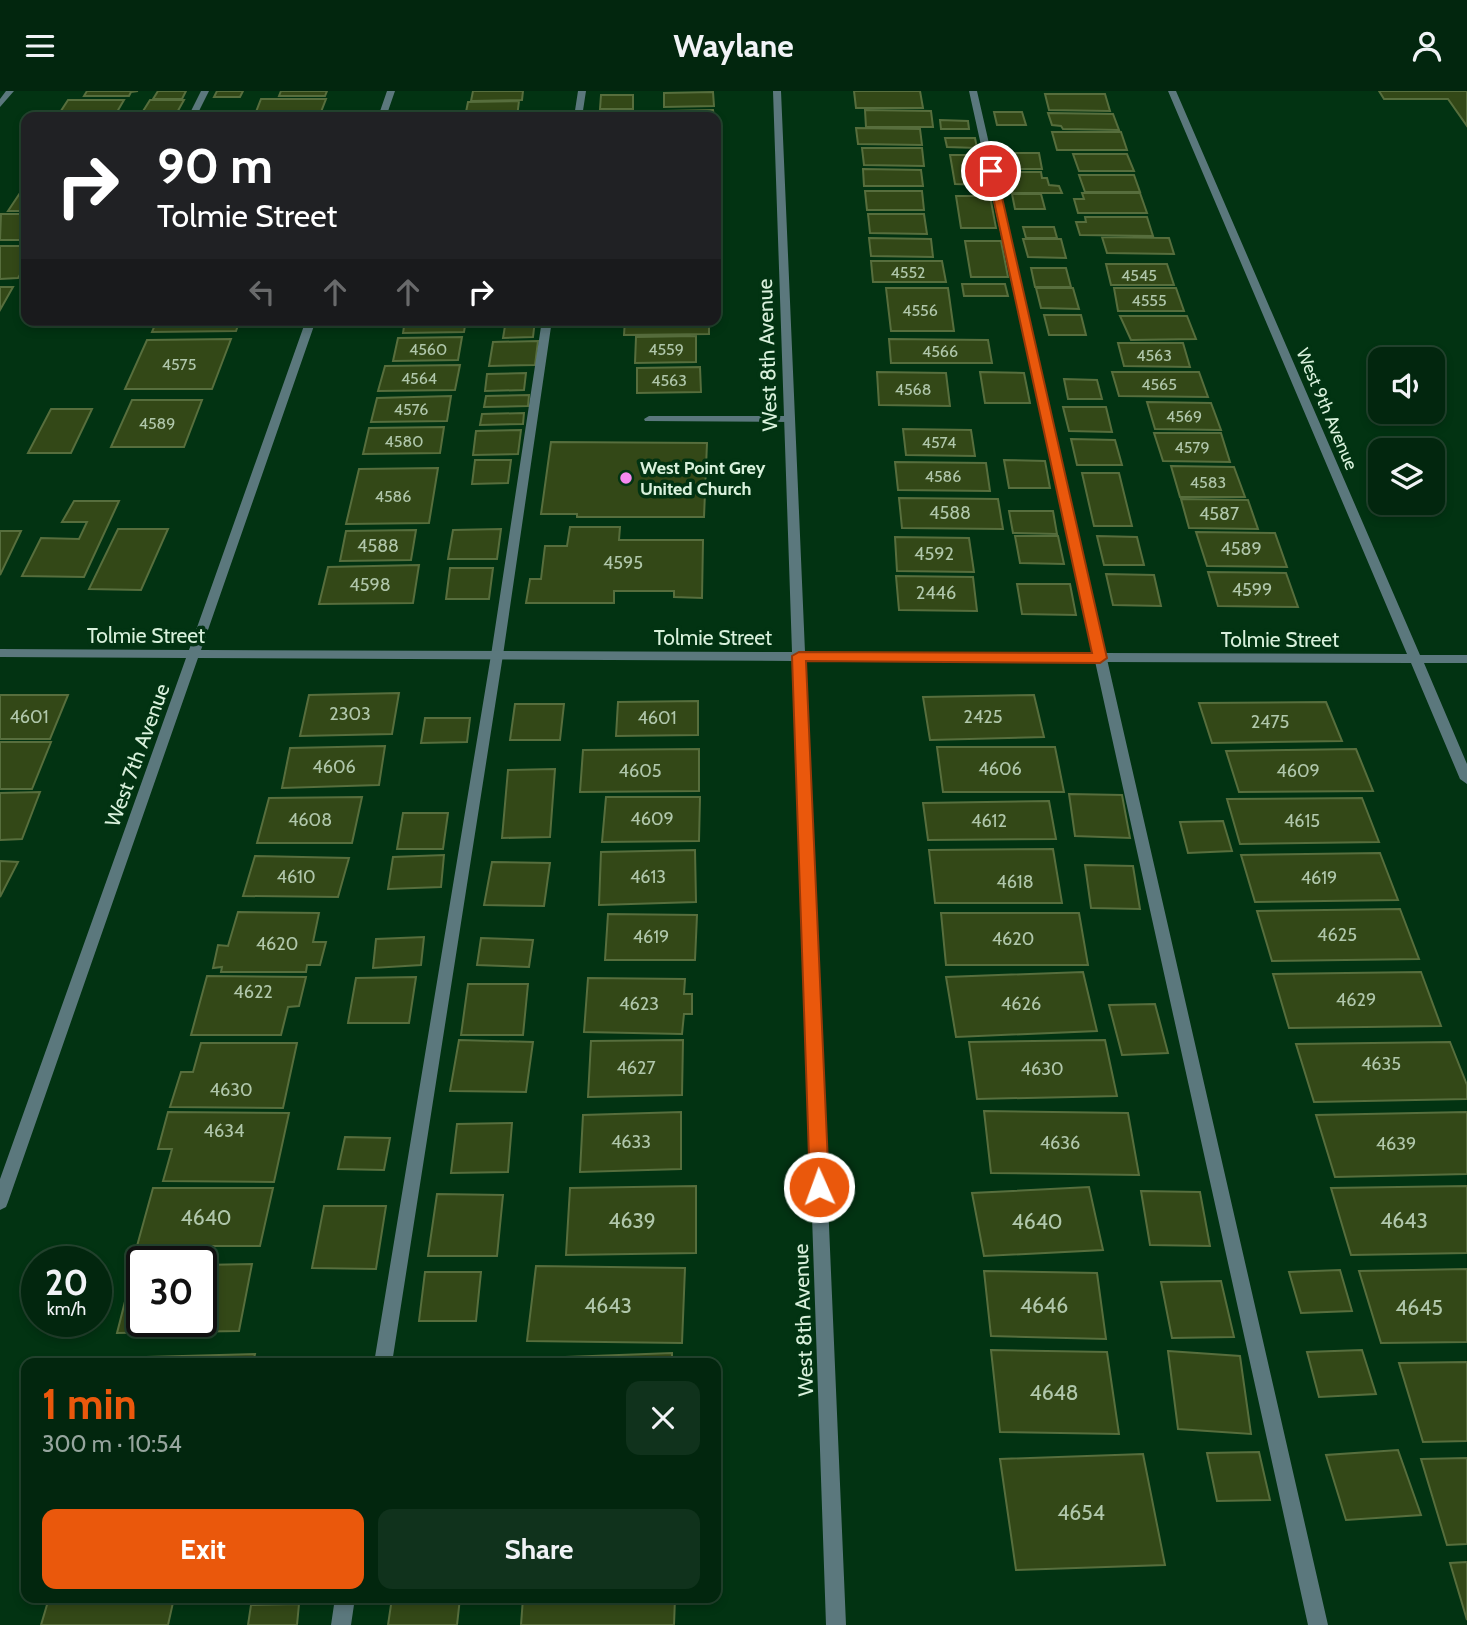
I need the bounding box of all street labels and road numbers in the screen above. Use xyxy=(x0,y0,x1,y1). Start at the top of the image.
street label: West 8th Avenue xyxy=(752,278,782,432)
street label: West 9th Avenue xyxy=(1291,345,1363,473)
street label: Tolmie Street xyxy=(87,623,205,648)
street label: Tolmie Street xyxy=(654,625,772,650)
street label: Tolmie Street xyxy=(1221,627,1339,652)
street label: West 7th Avenue xyxy=(99,680,175,830)
street label: West 8th Avenue xyxy=(788,1243,818,1397)

